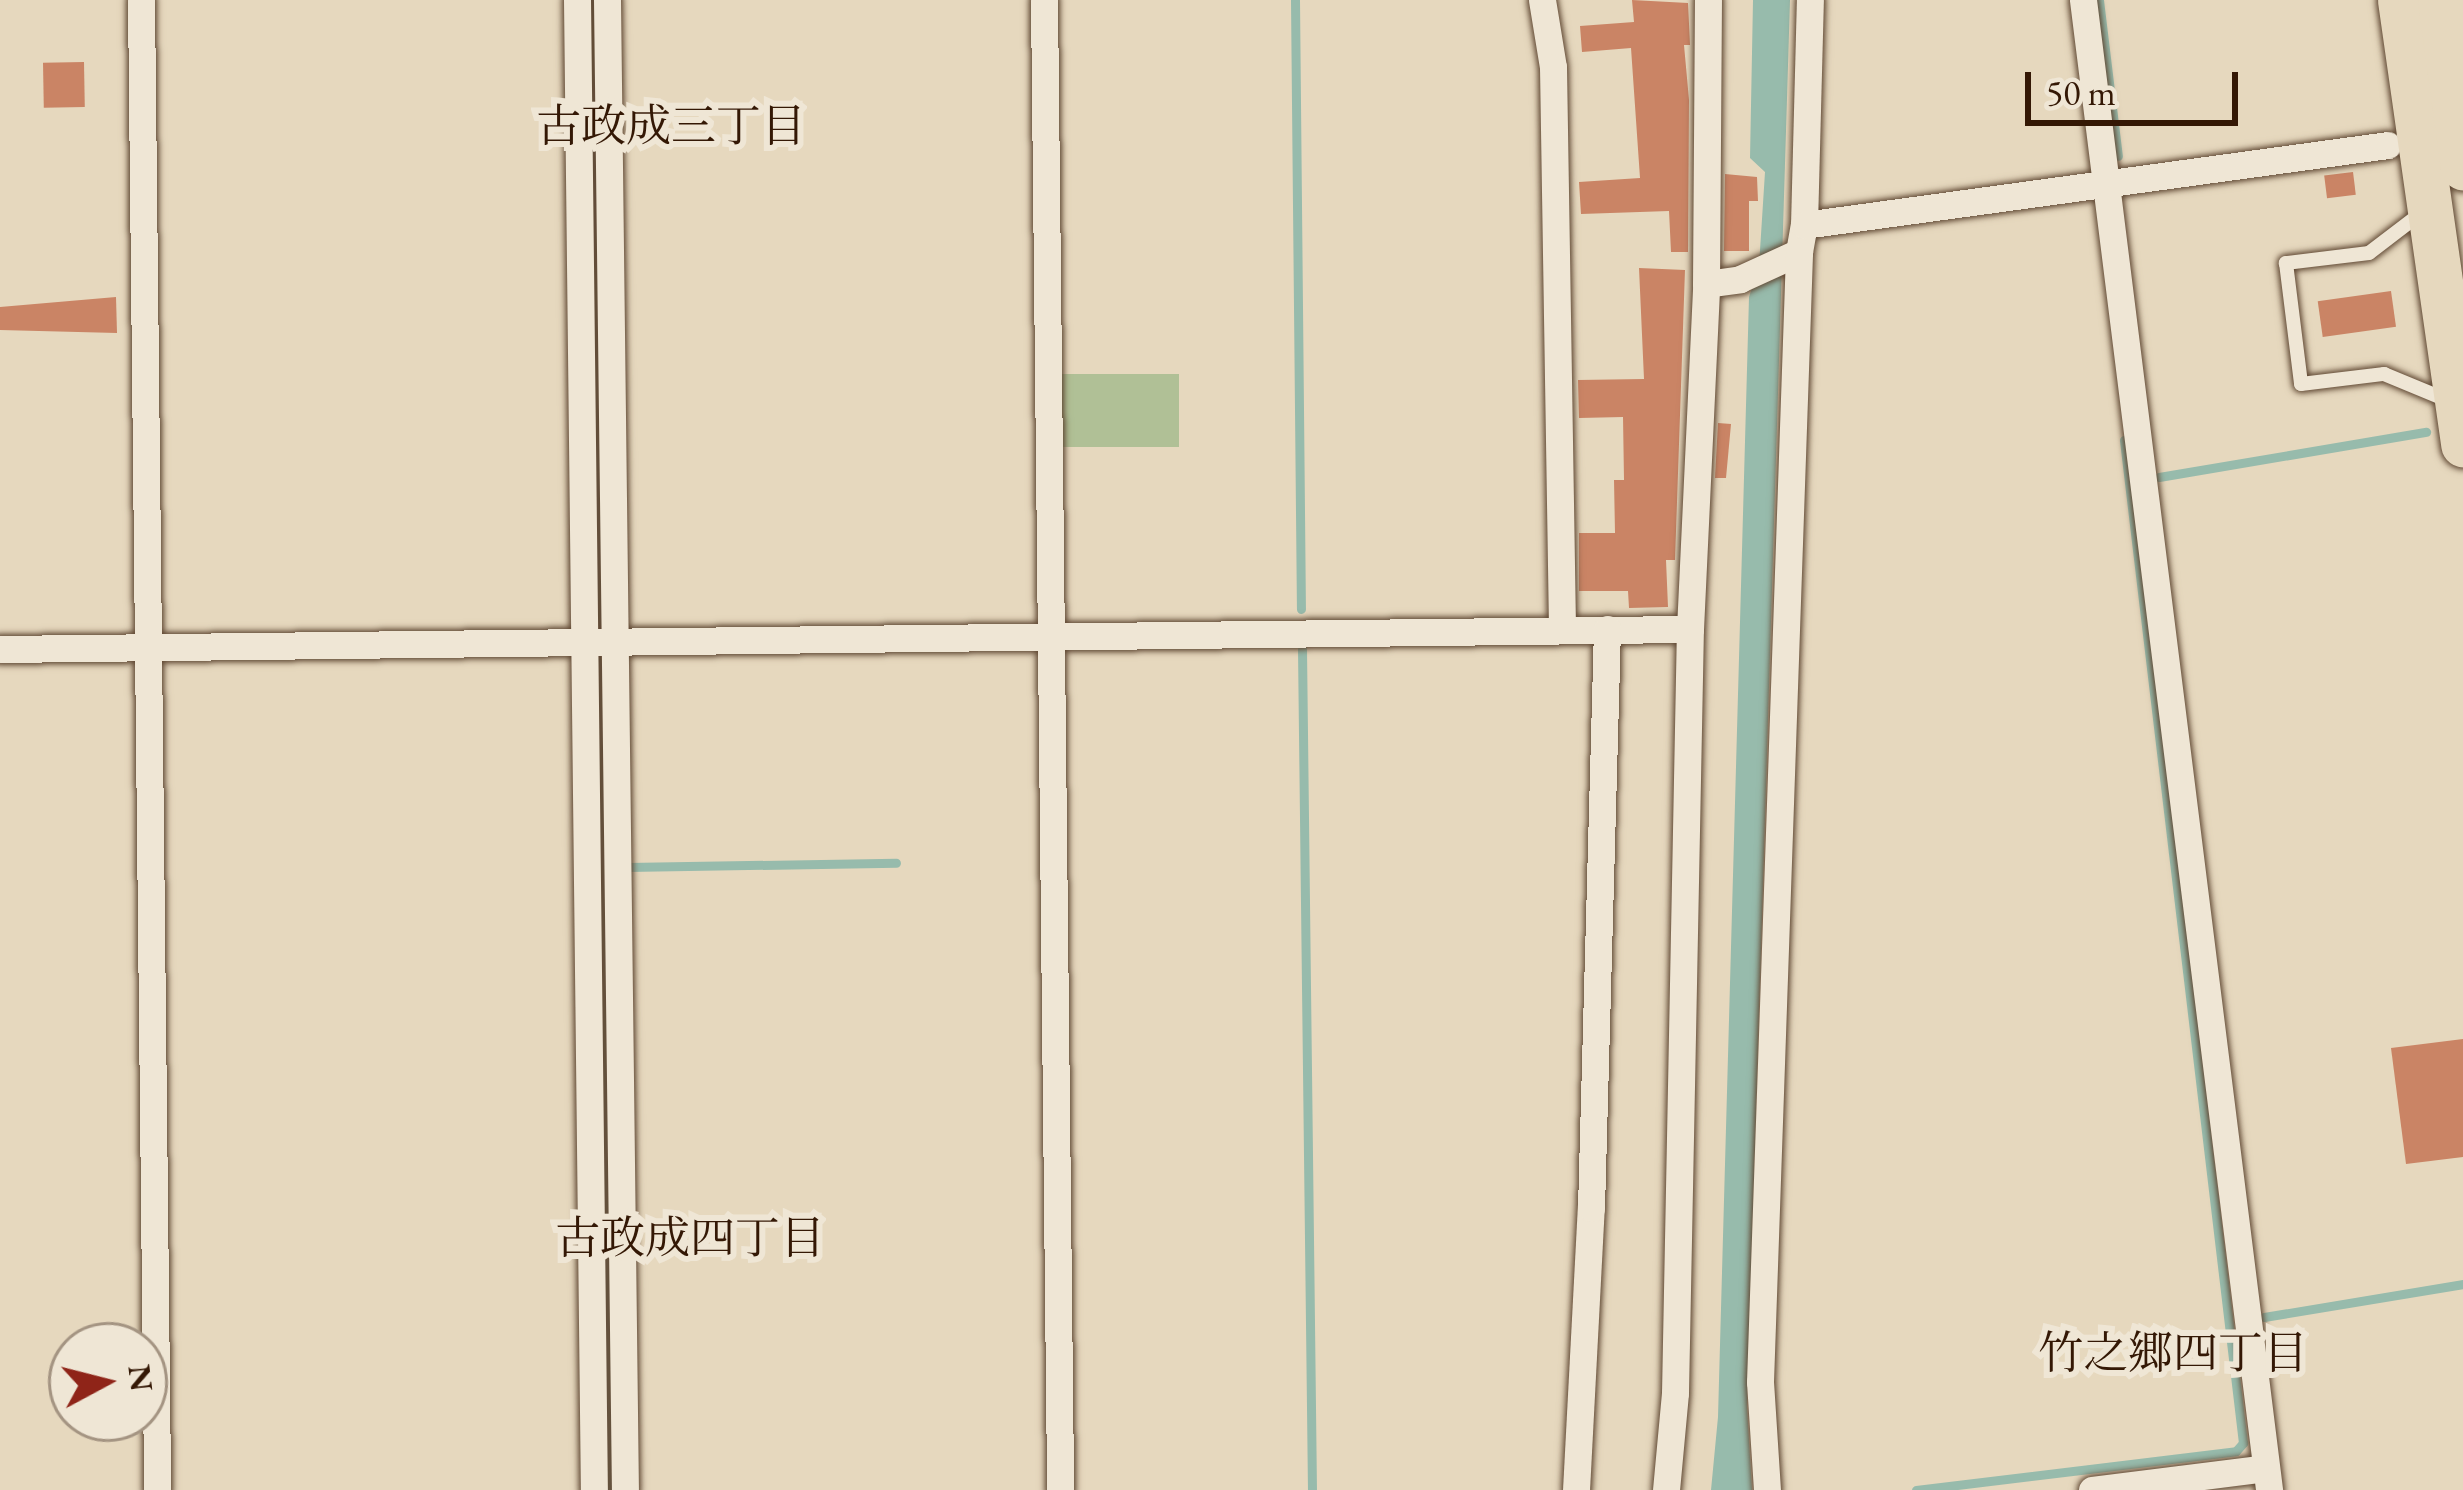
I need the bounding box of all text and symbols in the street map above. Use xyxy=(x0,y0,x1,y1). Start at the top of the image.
scale bar xyxy=(2031,48,2244,122)
text: 50 m xyxy=(2046,69,2116,116)
district label: 古政成三丁目 xyxy=(536,99,806,153)
district label: 古政成四丁目 xyxy=(555,1211,825,1265)
north arrow xyxy=(48,1322,168,1442)
district label: 竹之郷四丁目 xyxy=(2038,1326,2308,1380)
text: N xyxy=(118,1362,164,1394)

